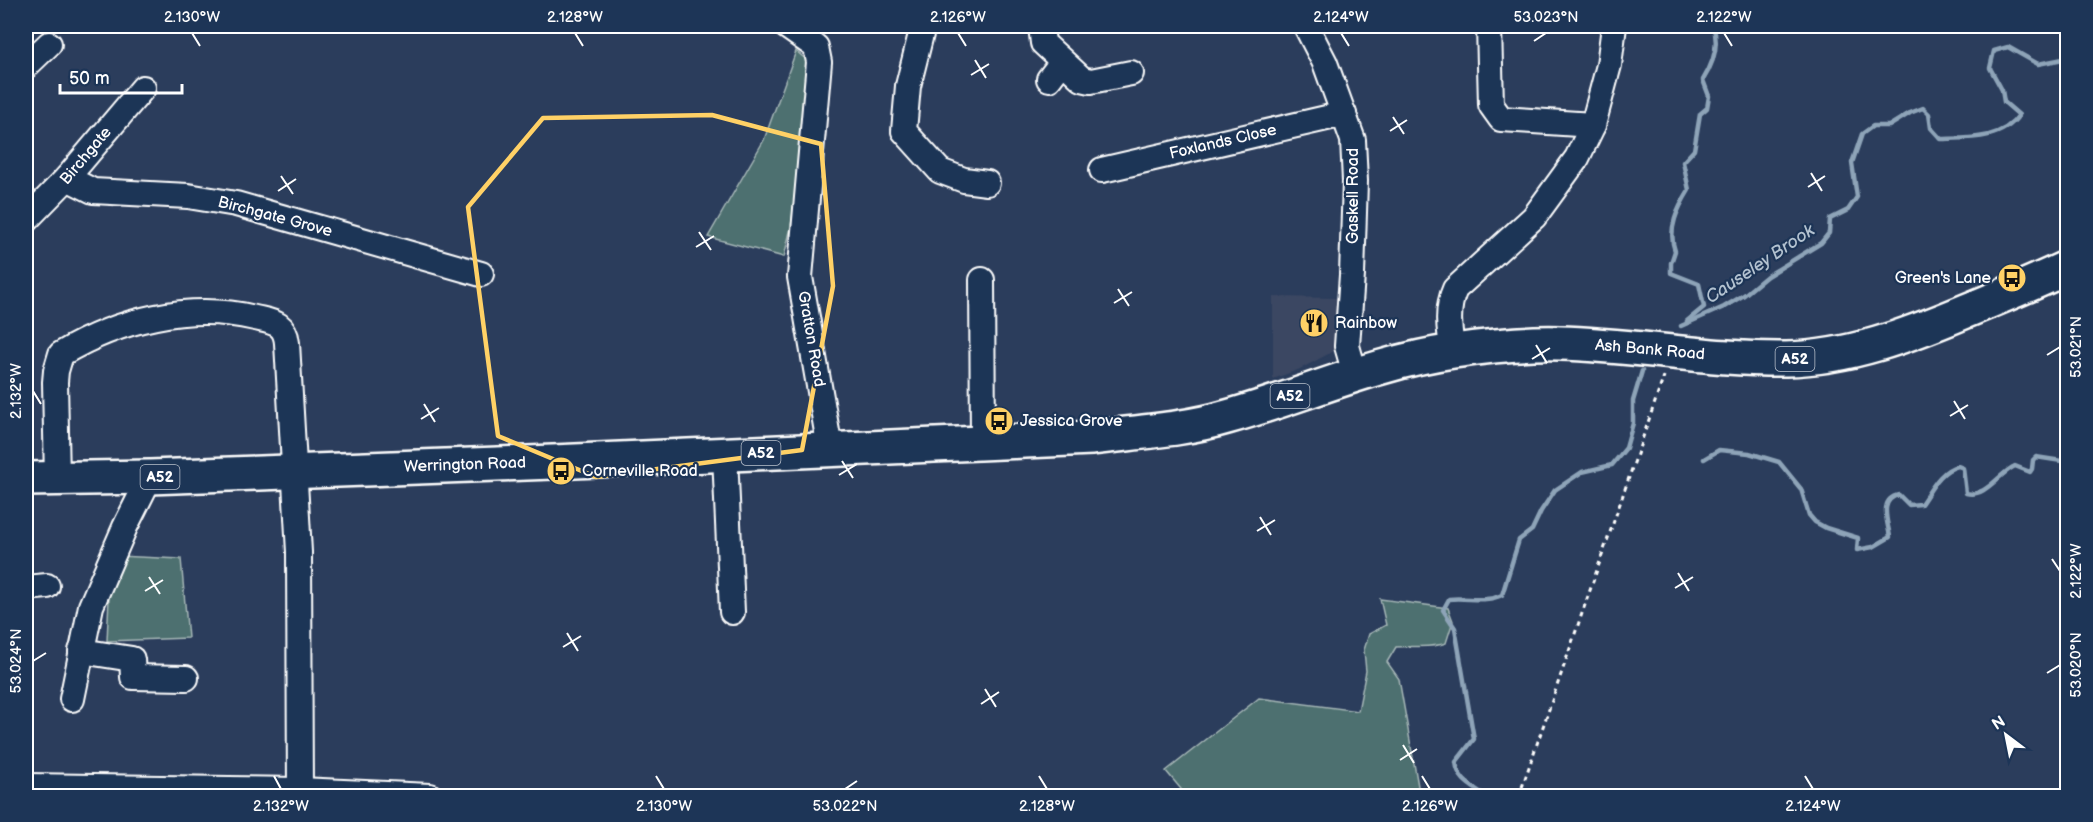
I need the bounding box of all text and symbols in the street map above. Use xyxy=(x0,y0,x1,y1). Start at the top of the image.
text: 2.130°W xyxy=(164,8,220,27)
text: 2.128°W xyxy=(547,8,603,27)
text: 2.126°W xyxy=(930,8,986,27)
text: 2.124°W xyxy=(1313,8,1369,27)
text: 53.023°N xyxy=(1513,8,1579,27)
text: 2.122°W xyxy=(1696,8,1752,27)
scale bar xyxy=(60,57,182,95)
text: 50 m xyxy=(69,68,110,89)
street label: Foxlands Close xyxy=(1168,120,1279,164)
street label: Birchgate xyxy=(56,123,116,189)
street label: Gaskell Road xyxy=(1344,148,1363,244)
street label: Birchgate Grove xyxy=(216,193,335,242)
water label: Causeley Brook xyxy=(1701,219,1820,308)
bus stop icon: Green's Lane xyxy=(1996,262,2028,294)
place label: Green's Lane xyxy=(1895,269,1992,288)
street label: Gratton Road xyxy=(793,290,829,388)
restaurant icon: Rainbow xyxy=(1298,307,1330,339)
place label: Rainbow xyxy=(1335,314,1397,333)
text: 53.021°N xyxy=(2067,316,2086,378)
street label: Ash Bank Road xyxy=(1594,336,1706,364)
road number: A52 xyxy=(1776,347,1814,371)
text: 2.132°W xyxy=(7,363,26,419)
road number: A52 xyxy=(1270,384,1310,408)
bus stop icon: Jessica Grove xyxy=(983,405,1015,437)
place label: Jessica Grove xyxy=(1020,412,1123,431)
road number: A52 xyxy=(742,441,780,465)
street label: Werrington Road xyxy=(404,453,526,477)
bus stop icon: Corneville Road xyxy=(545,455,577,487)
place label: Corneville Road xyxy=(582,462,698,481)
road number: A52 xyxy=(140,465,180,489)
text: 2.122°W xyxy=(2067,543,2086,599)
text: 53.024°N xyxy=(7,629,26,693)
text: 53.020°N xyxy=(2067,632,2086,698)
north arrow xyxy=(1976,705,2036,765)
text: N xyxy=(1989,712,2009,735)
text: 2.132°W xyxy=(253,797,309,816)
text: 2.130°W xyxy=(636,797,692,816)
text: 53.022°N xyxy=(813,797,877,816)
text: 2.128°W xyxy=(1019,797,1075,816)
text: 2.126°W xyxy=(1402,797,1458,816)
text: 2.124°W xyxy=(1785,797,1841,816)

